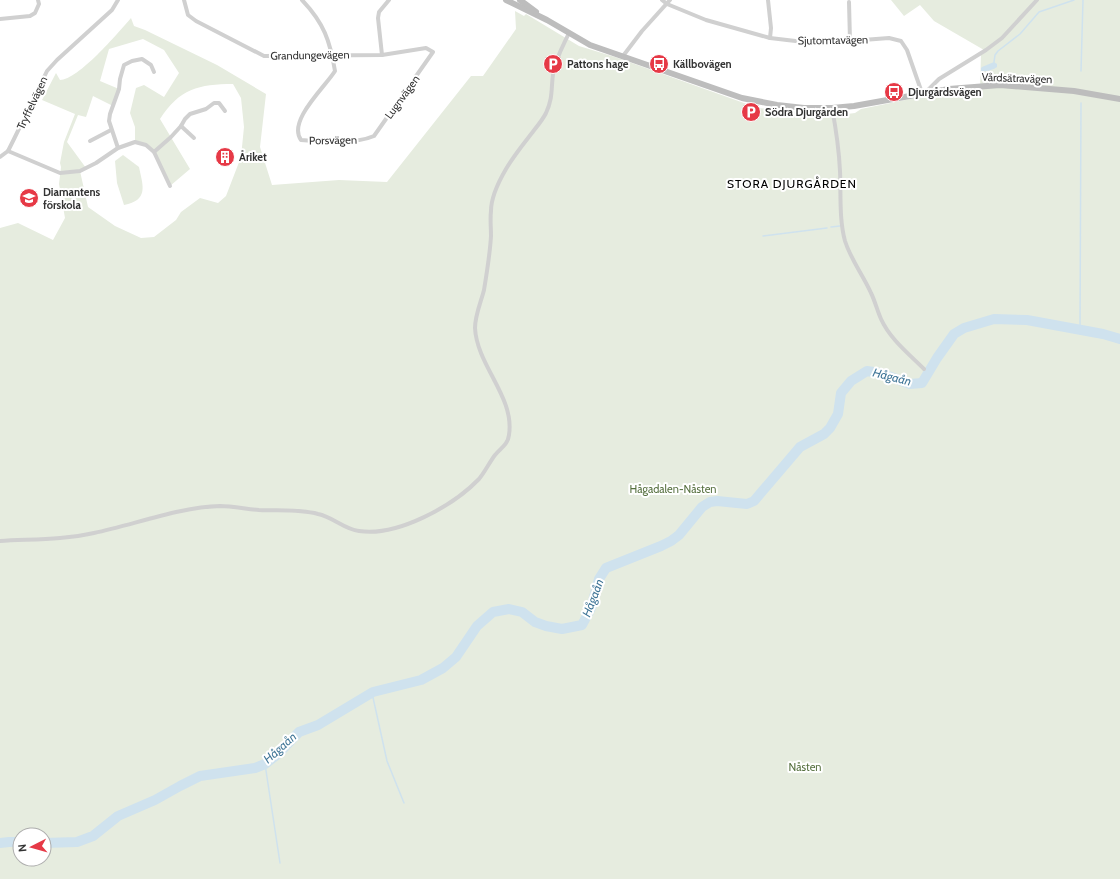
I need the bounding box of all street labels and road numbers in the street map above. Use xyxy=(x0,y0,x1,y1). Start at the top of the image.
street label: Sjutomtavägen xyxy=(798,32,868,48)
street label: Grandungevägen xyxy=(270,47,350,63)
street label: Vårdsätravägen xyxy=(981,70,1053,86)
street label: Lugnvägen xyxy=(381,72,423,122)
street label: Tryffelvägen xyxy=(14,74,50,132)
street label: Porsvägen xyxy=(309,133,357,147)

